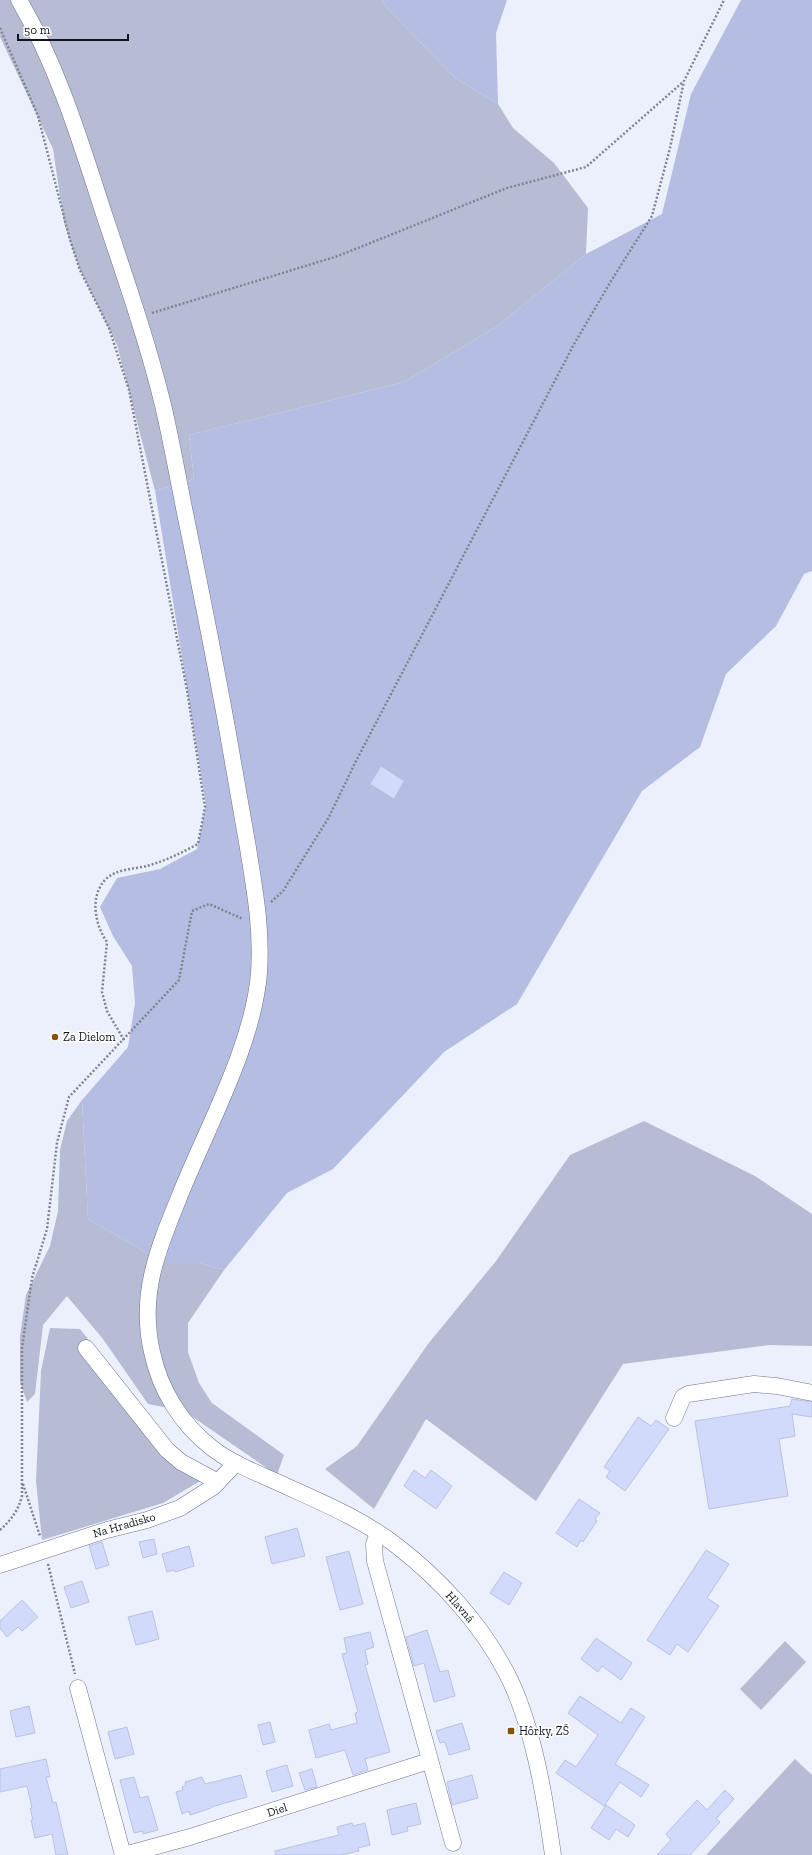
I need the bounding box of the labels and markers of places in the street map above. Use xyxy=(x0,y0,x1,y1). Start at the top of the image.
place label: Za Dielom xyxy=(63,1030,116,1044)
marker: Za Dielom xyxy=(50,1032,60,1042)
place label: Hôrky, ZŠ xyxy=(519,1723,569,1738)
marker: Hôrky, ZŠ xyxy=(506,1726,516,1736)

